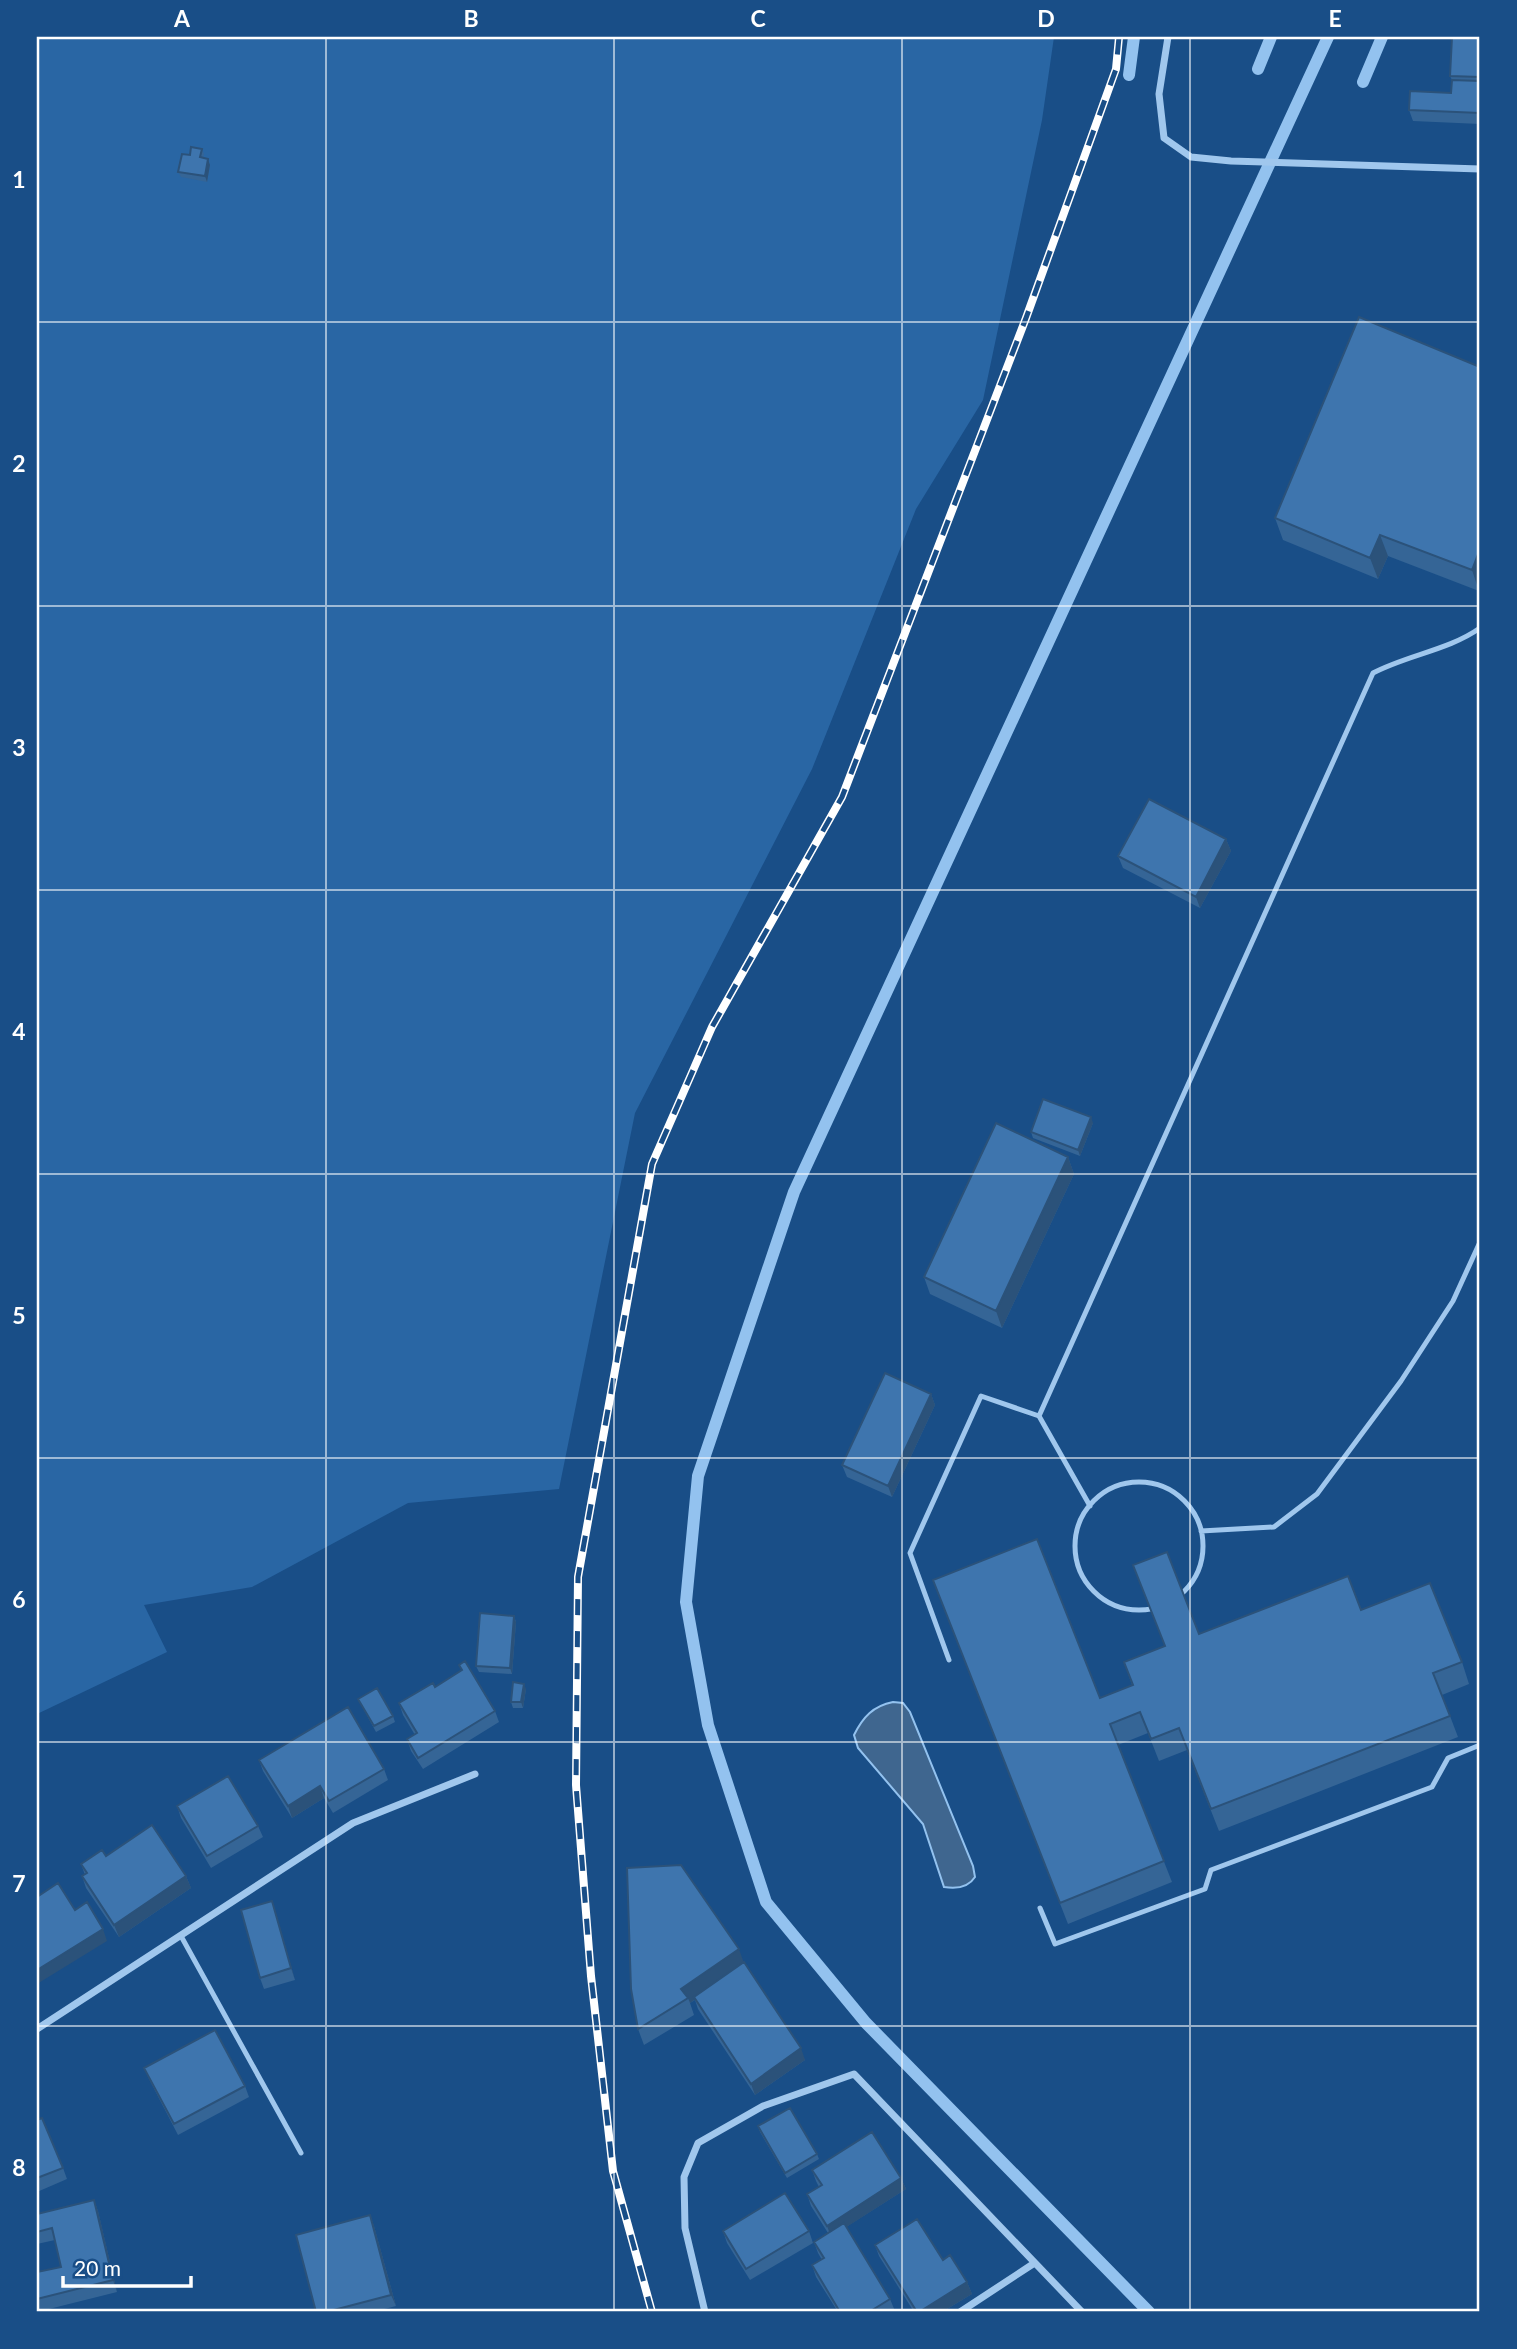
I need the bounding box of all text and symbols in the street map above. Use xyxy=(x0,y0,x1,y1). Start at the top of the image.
text: A xyxy=(173,4,191,32)
text: B xyxy=(463,4,479,32)
text: C xyxy=(750,4,766,32)
text: D xyxy=(1037,4,1055,32)
text: E xyxy=(1328,4,1342,32)
text: 1 xyxy=(12,165,26,193)
text: 2 xyxy=(12,449,26,477)
text: 3 xyxy=(12,733,26,761)
text: 4 xyxy=(12,1017,26,1045)
text: 5 xyxy=(12,1301,26,1329)
text: 6 xyxy=(12,1585,26,1613)
text: 7 xyxy=(12,1869,26,1897)
text: 8 xyxy=(12,2153,26,2181)
scale bar xyxy=(63,2244,191,2288)
text: 20 m xyxy=(74,2255,121,2280)

